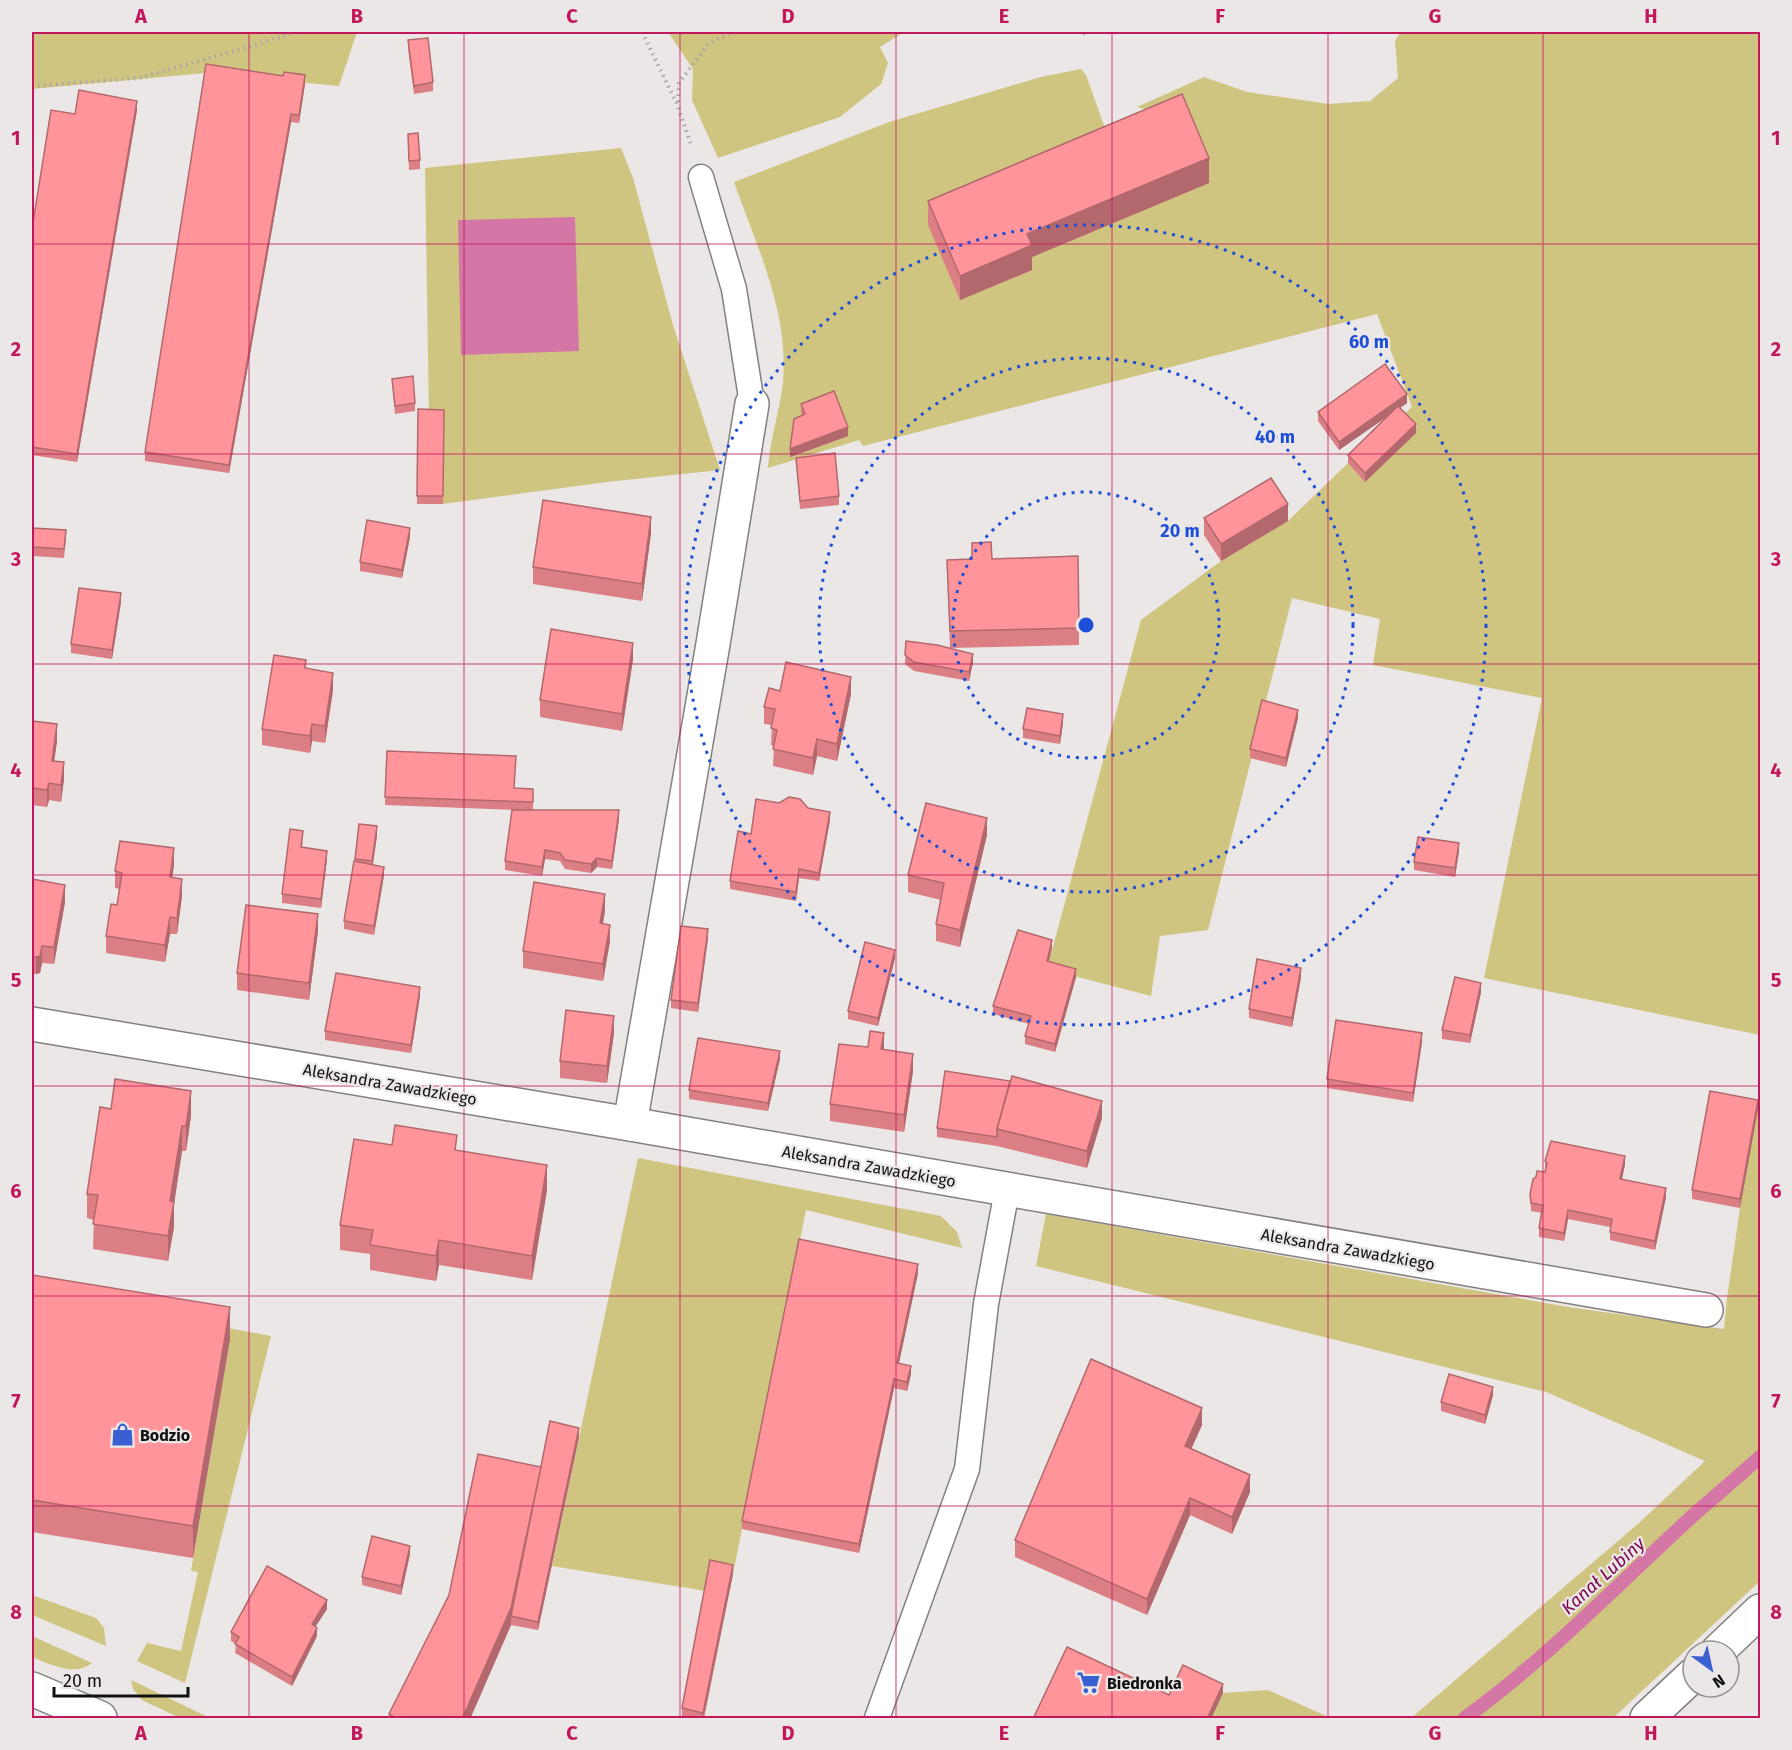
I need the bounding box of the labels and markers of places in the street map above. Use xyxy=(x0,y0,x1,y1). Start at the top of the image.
centre of rings xyxy=(1076,615,1096,635)
shop icon: Bodzio xyxy=(109,1422,135,1448)
place label: Bodzio xyxy=(140,1426,190,1445)
supermarket icon: Biedronka xyxy=(1076,1670,1102,1696)
place label: Biedronka xyxy=(1107,1674,1182,1693)

